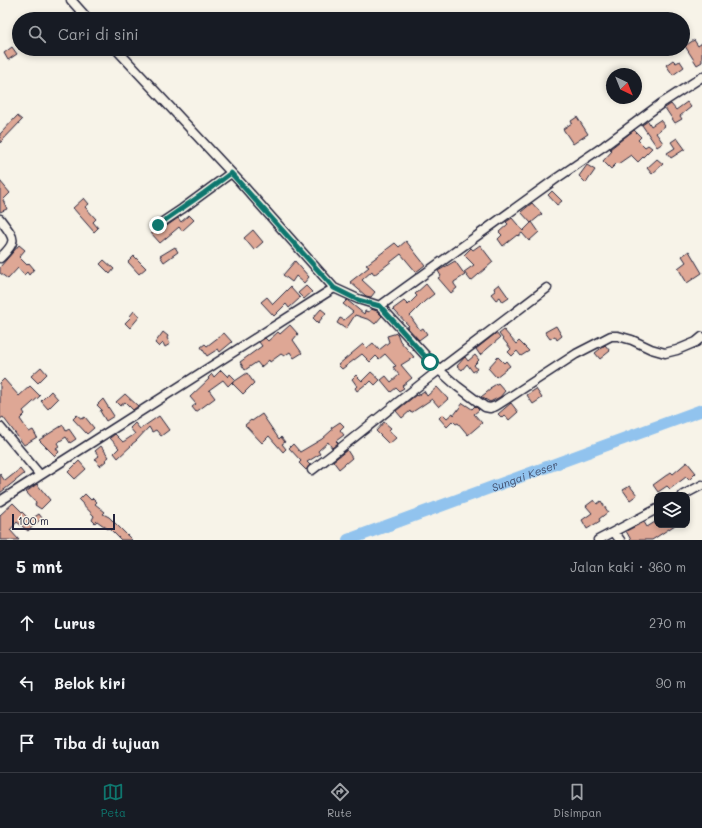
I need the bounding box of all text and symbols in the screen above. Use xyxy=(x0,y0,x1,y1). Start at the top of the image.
search box xyxy=(12,12,690,56)
icon: search xyxy=(26,23,48,45)
text: Cari di sini xyxy=(58,24,139,44)
north arrow xyxy=(606,68,642,104)
route end xyxy=(149,216,167,234)
route start xyxy=(421,353,439,371)
water label: Sungai Keser xyxy=(489,456,560,494)
map controls xyxy=(654,492,690,528)
button: layers xyxy=(654,492,690,528)
scale bar xyxy=(12,512,115,531)
text: 100 m xyxy=(18,513,49,528)
text: 5 mnt xyxy=(16,555,63,577)
text: Jalan kaki · 360 m xyxy=(570,558,686,575)
icon: ahead xyxy=(16,612,38,634)
text: Lurus xyxy=(54,613,95,633)
text: 270 m xyxy=(649,614,686,631)
icon: left xyxy=(16,672,38,694)
text: Belok kiri xyxy=(54,673,126,693)
text: 90 m xyxy=(656,674,686,691)
icon: arrive xyxy=(16,732,38,754)
text: Tiba di tujuan xyxy=(54,733,159,753)
tab: Peta xyxy=(101,781,126,820)
tab: Rute xyxy=(327,781,352,820)
tab: Disimpan xyxy=(553,781,601,820)

